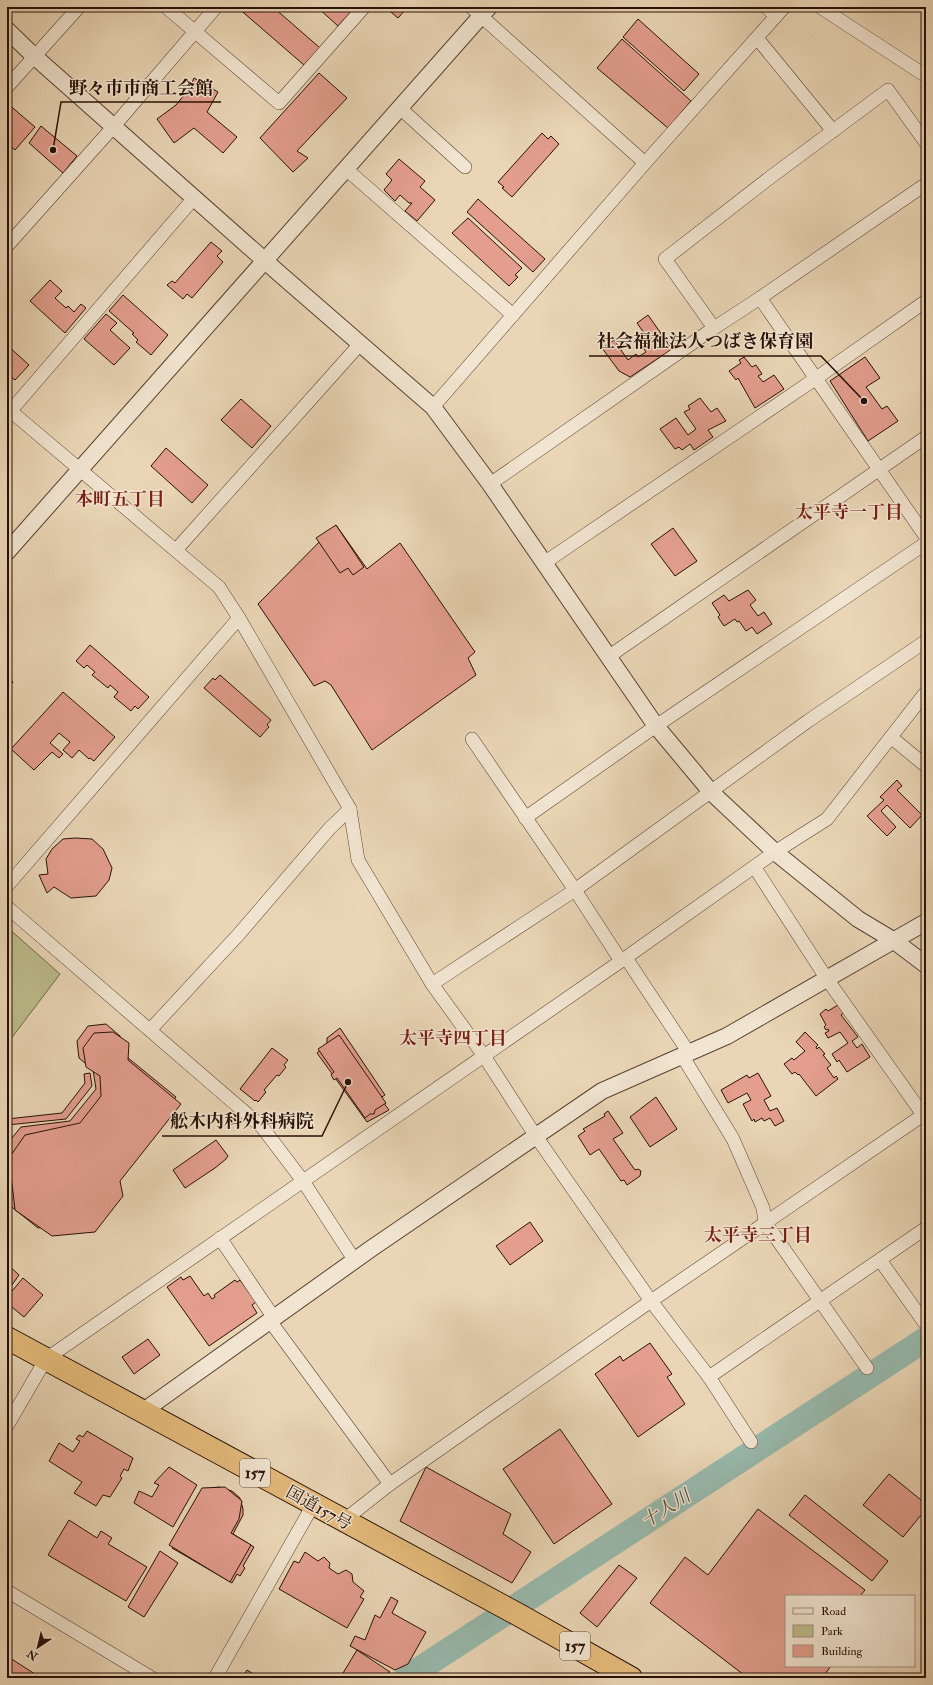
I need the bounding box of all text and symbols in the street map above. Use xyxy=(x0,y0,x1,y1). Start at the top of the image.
callout: 野々市市商工会館 xyxy=(61,72,221,102)
text: 野々市市商工会館 xyxy=(69,77,213,100)
callout: 社会福祉法人つばき保育園 xyxy=(589,326,821,356)
text: 社会福祉法人つばき保育園 xyxy=(597,330,813,353)
district label: 本町五丁目 xyxy=(75,488,165,511)
district label: 太平寺一丁目 xyxy=(795,501,903,524)
district label: 太平寺四丁目 xyxy=(399,1027,507,1050)
callout: 舩木内科外科病院 xyxy=(162,1106,322,1136)
text: 舩木内科外科病院 xyxy=(170,1110,314,1133)
district label: 太平寺三丁目 xyxy=(704,1224,812,1247)
road number: 157 xyxy=(240,1459,270,1487)
street label: 国道157号 xyxy=(282,1481,356,1535)
water label: 十人川 xyxy=(637,1484,697,1533)
legend xyxy=(785,1595,915,1667)
text: Road xyxy=(821,1604,846,1619)
text: Park xyxy=(821,1624,843,1639)
north arrow xyxy=(18,1627,58,1667)
road number: 157 xyxy=(560,1632,590,1660)
text: Building xyxy=(821,1644,864,1659)
text: N xyxy=(24,1646,41,1664)

